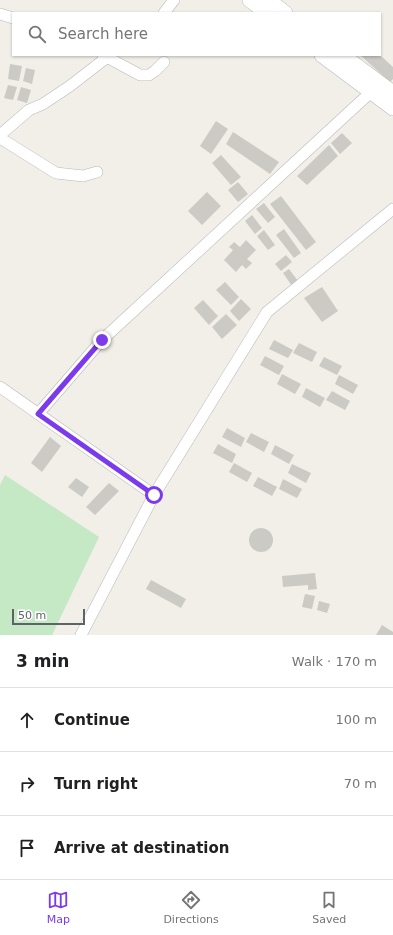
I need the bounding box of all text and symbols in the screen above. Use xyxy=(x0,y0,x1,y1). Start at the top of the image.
search box xyxy=(12,12,381,56)
icon: search xyxy=(26,23,48,45)
text: Search here xyxy=(58,25,148,43)
route end xyxy=(93,331,111,349)
route start xyxy=(145,486,163,504)
scale bar xyxy=(12,607,85,626)
text: 50 m xyxy=(18,609,46,622)
text: 3 min xyxy=(16,651,69,671)
text: Walk · 170 m xyxy=(292,654,377,669)
icon: ahead xyxy=(16,709,38,731)
text: Continue xyxy=(54,711,130,729)
text: 100 m xyxy=(335,712,377,727)
icon: right xyxy=(16,773,38,795)
text: Turn right xyxy=(54,775,138,793)
text: 70 m xyxy=(344,776,377,791)
icon: arrive xyxy=(16,837,38,859)
text: Arrive at destination xyxy=(54,839,229,857)
tab: Map xyxy=(47,889,70,926)
tab: Directions xyxy=(163,889,219,926)
tab: Saved xyxy=(312,889,346,926)

